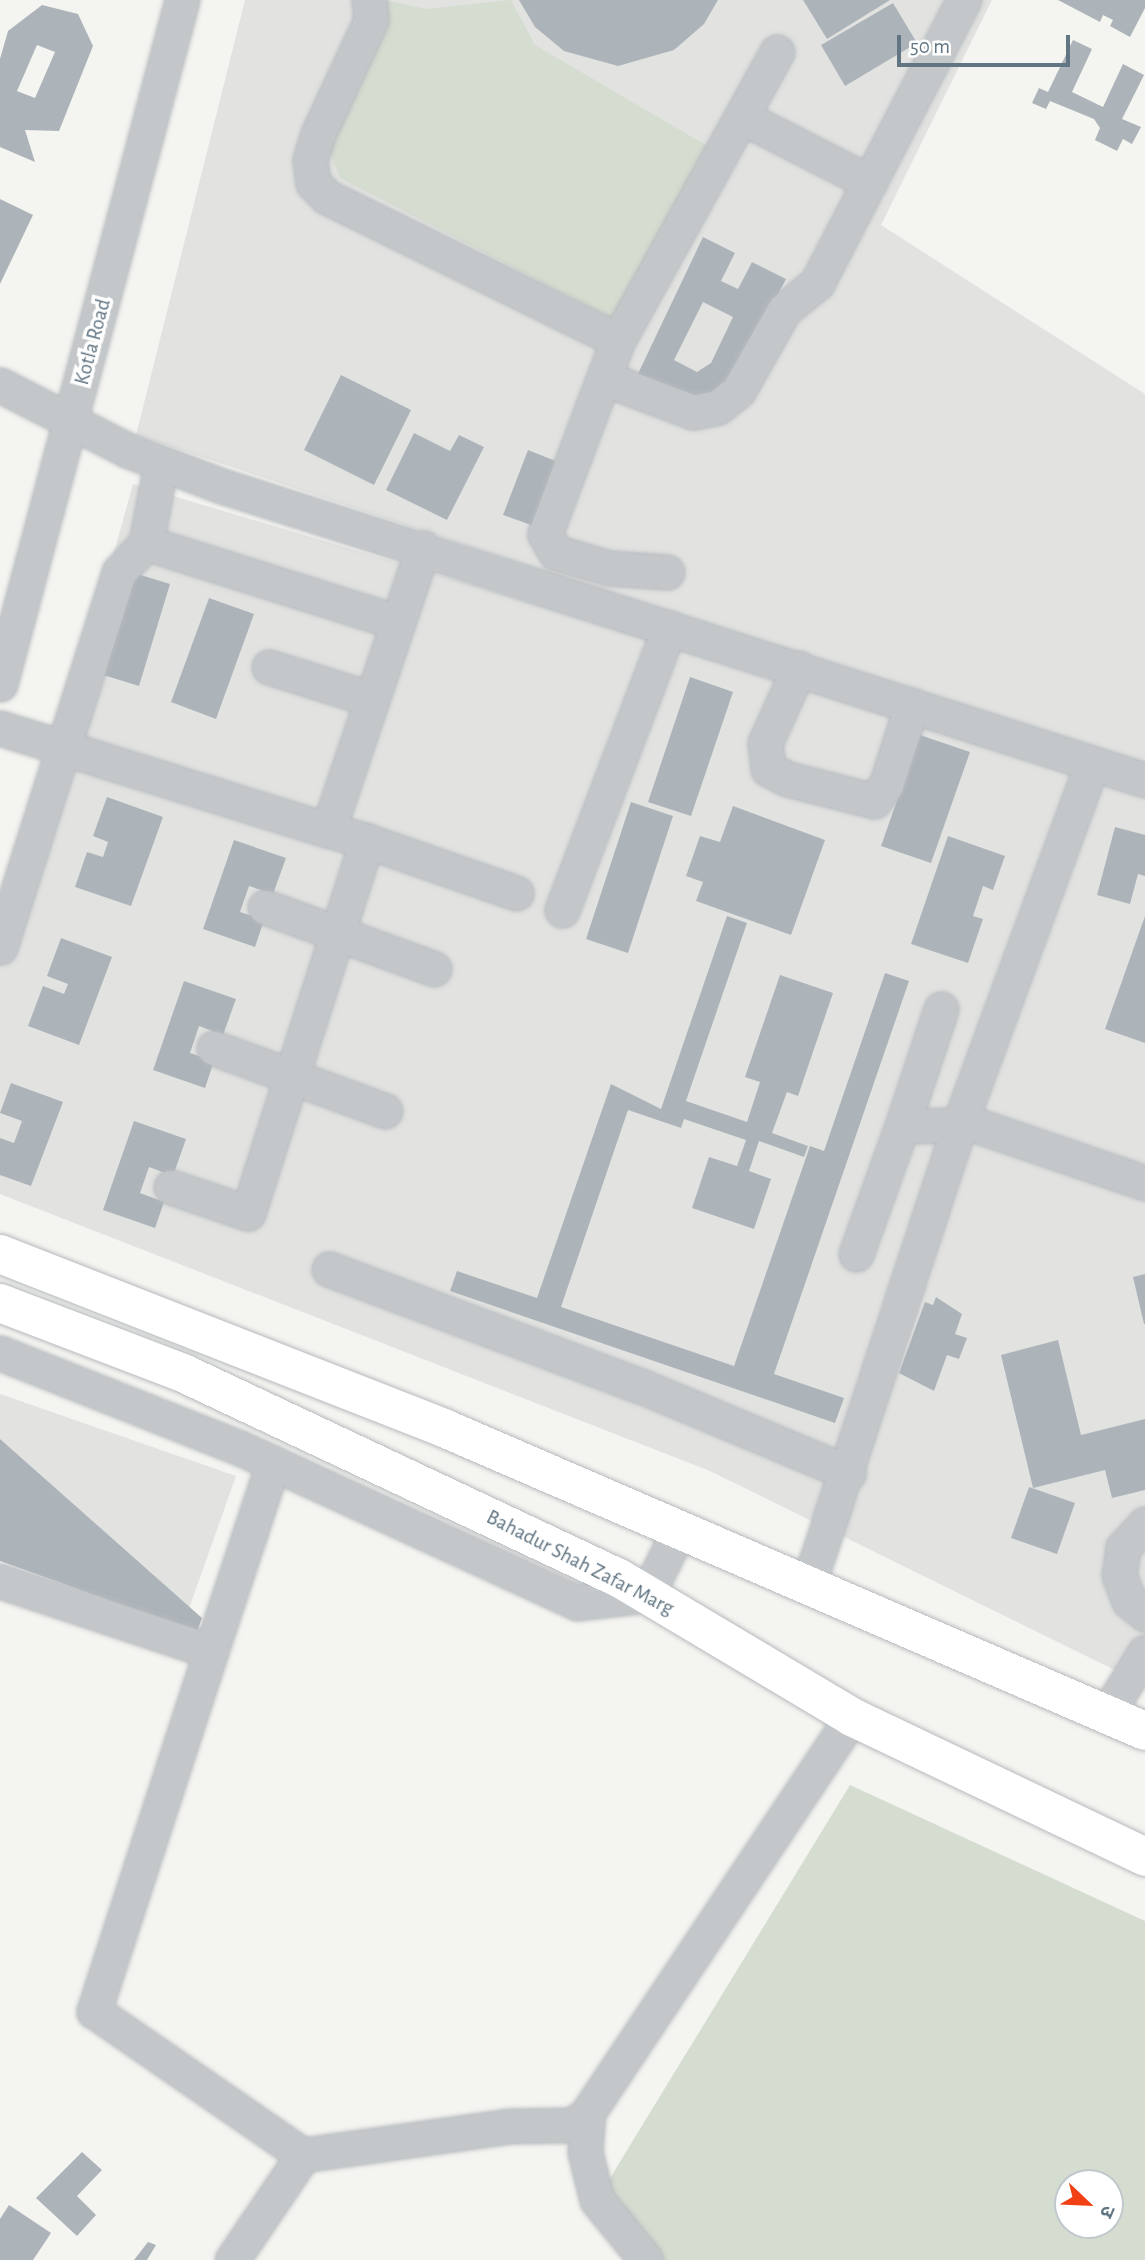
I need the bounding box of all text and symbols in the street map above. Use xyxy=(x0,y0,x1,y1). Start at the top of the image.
scale bar xyxy=(900,21,1073,65)
text: 50 m xyxy=(910,36,950,57)
street label: Kotla Road xyxy=(69,296,117,388)
street label: Bahadur Shah Zafar Marg xyxy=(482,1505,678,1621)
north arrow xyxy=(1054,2169,1124,2239)
text: उ xyxy=(1096,2203,1118,2220)

